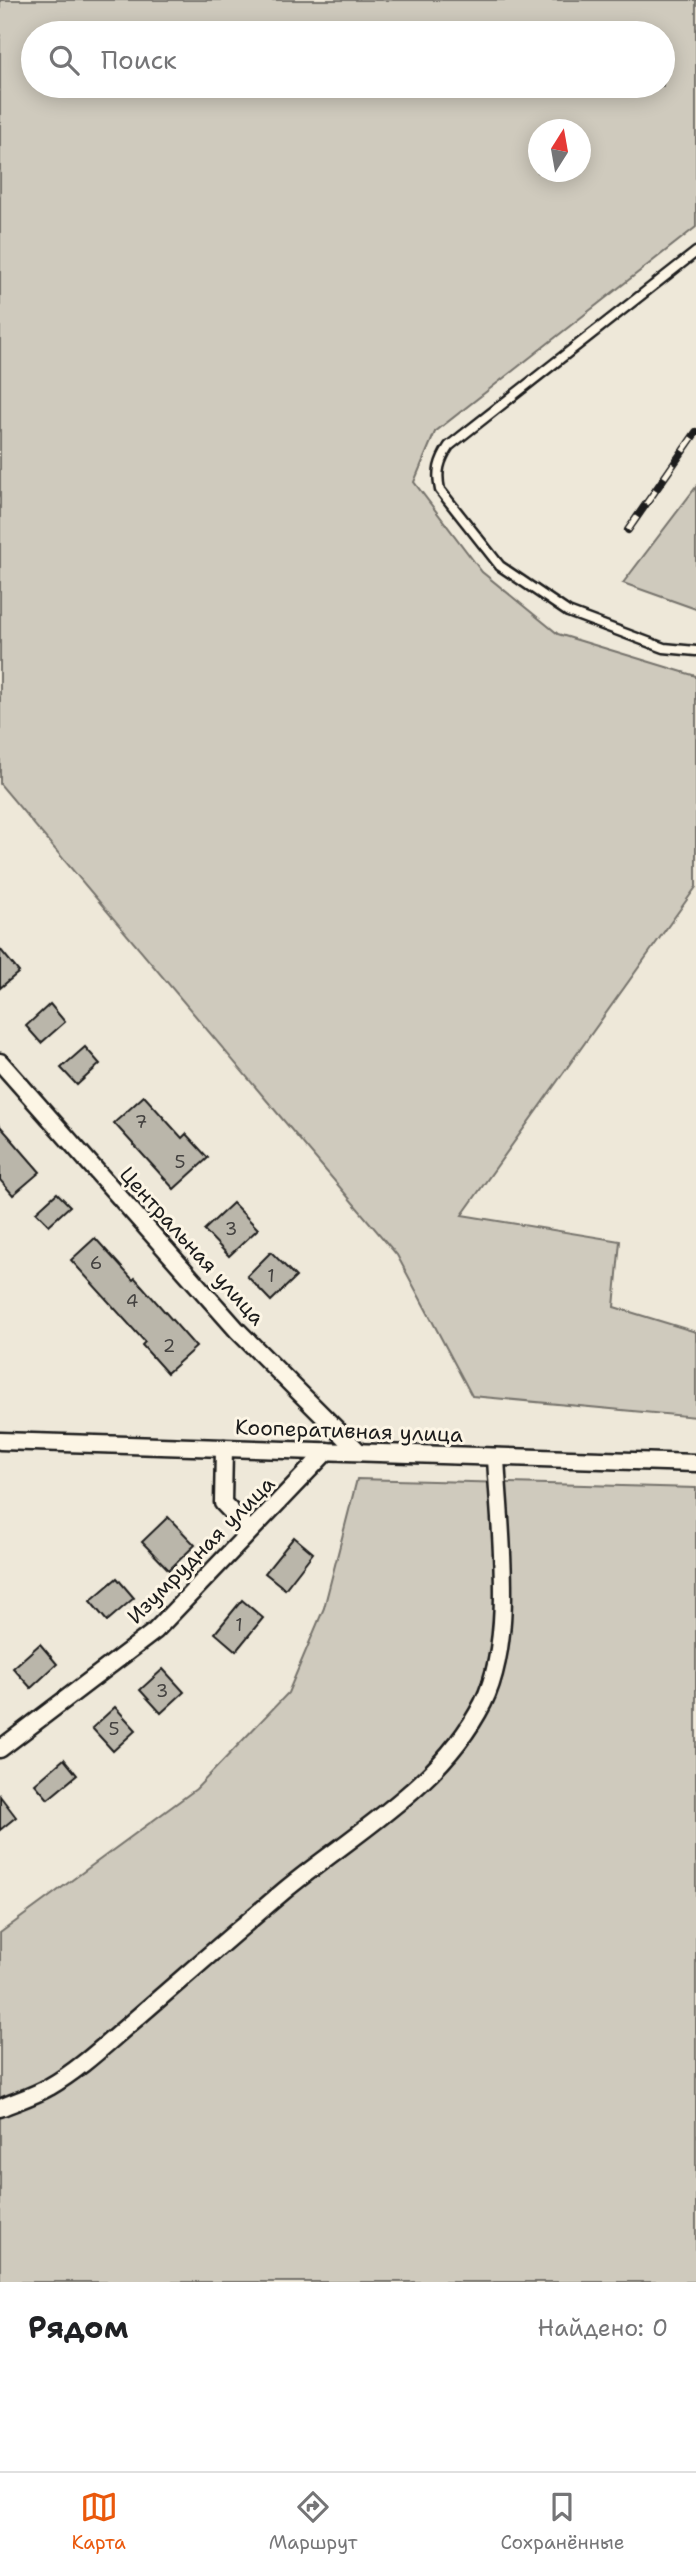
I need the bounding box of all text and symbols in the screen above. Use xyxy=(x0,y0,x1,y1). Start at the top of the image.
search box xyxy=(21,21,675,98)
icon: search xyxy=(45,41,83,79)
text: Поиск xyxy=(101,42,177,77)
north arrow xyxy=(528,119,591,182)
house number: 7 xyxy=(135,1110,147,1134)
house number: 5 xyxy=(174,1150,186,1174)
street label: Центральная улица xyxy=(113,1161,271,1331)
house number: 3 xyxy=(225,1217,237,1241)
house number: 6 xyxy=(90,1251,102,1275)
house number: 1 xyxy=(267,1264,275,1288)
house number: 4 xyxy=(126,1289,138,1313)
house number: 2 xyxy=(163,1334,175,1358)
street label: Кооперативная улица xyxy=(234,1413,464,1449)
street label: Изумрудная улица xyxy=(121,1470,281,1630)
house number: 1 xyxy=(235,1613,243,1637)
house number: 3 xyxy=(156,1679,168,1703)
house number: 5 xyxy=(108,1717,120,1741)
text: Рядом xyxy=(28,2307,128,2348)
text: Найдено: 0 xyxy=(538,2313,668,2343)
tab: Карта xyxy=(71,2488,126,2555)
tab: Маршрут xyxy=(269,2488,357,2555)
tab: Сохранённые xyxy=(500,2488,625,2555)

